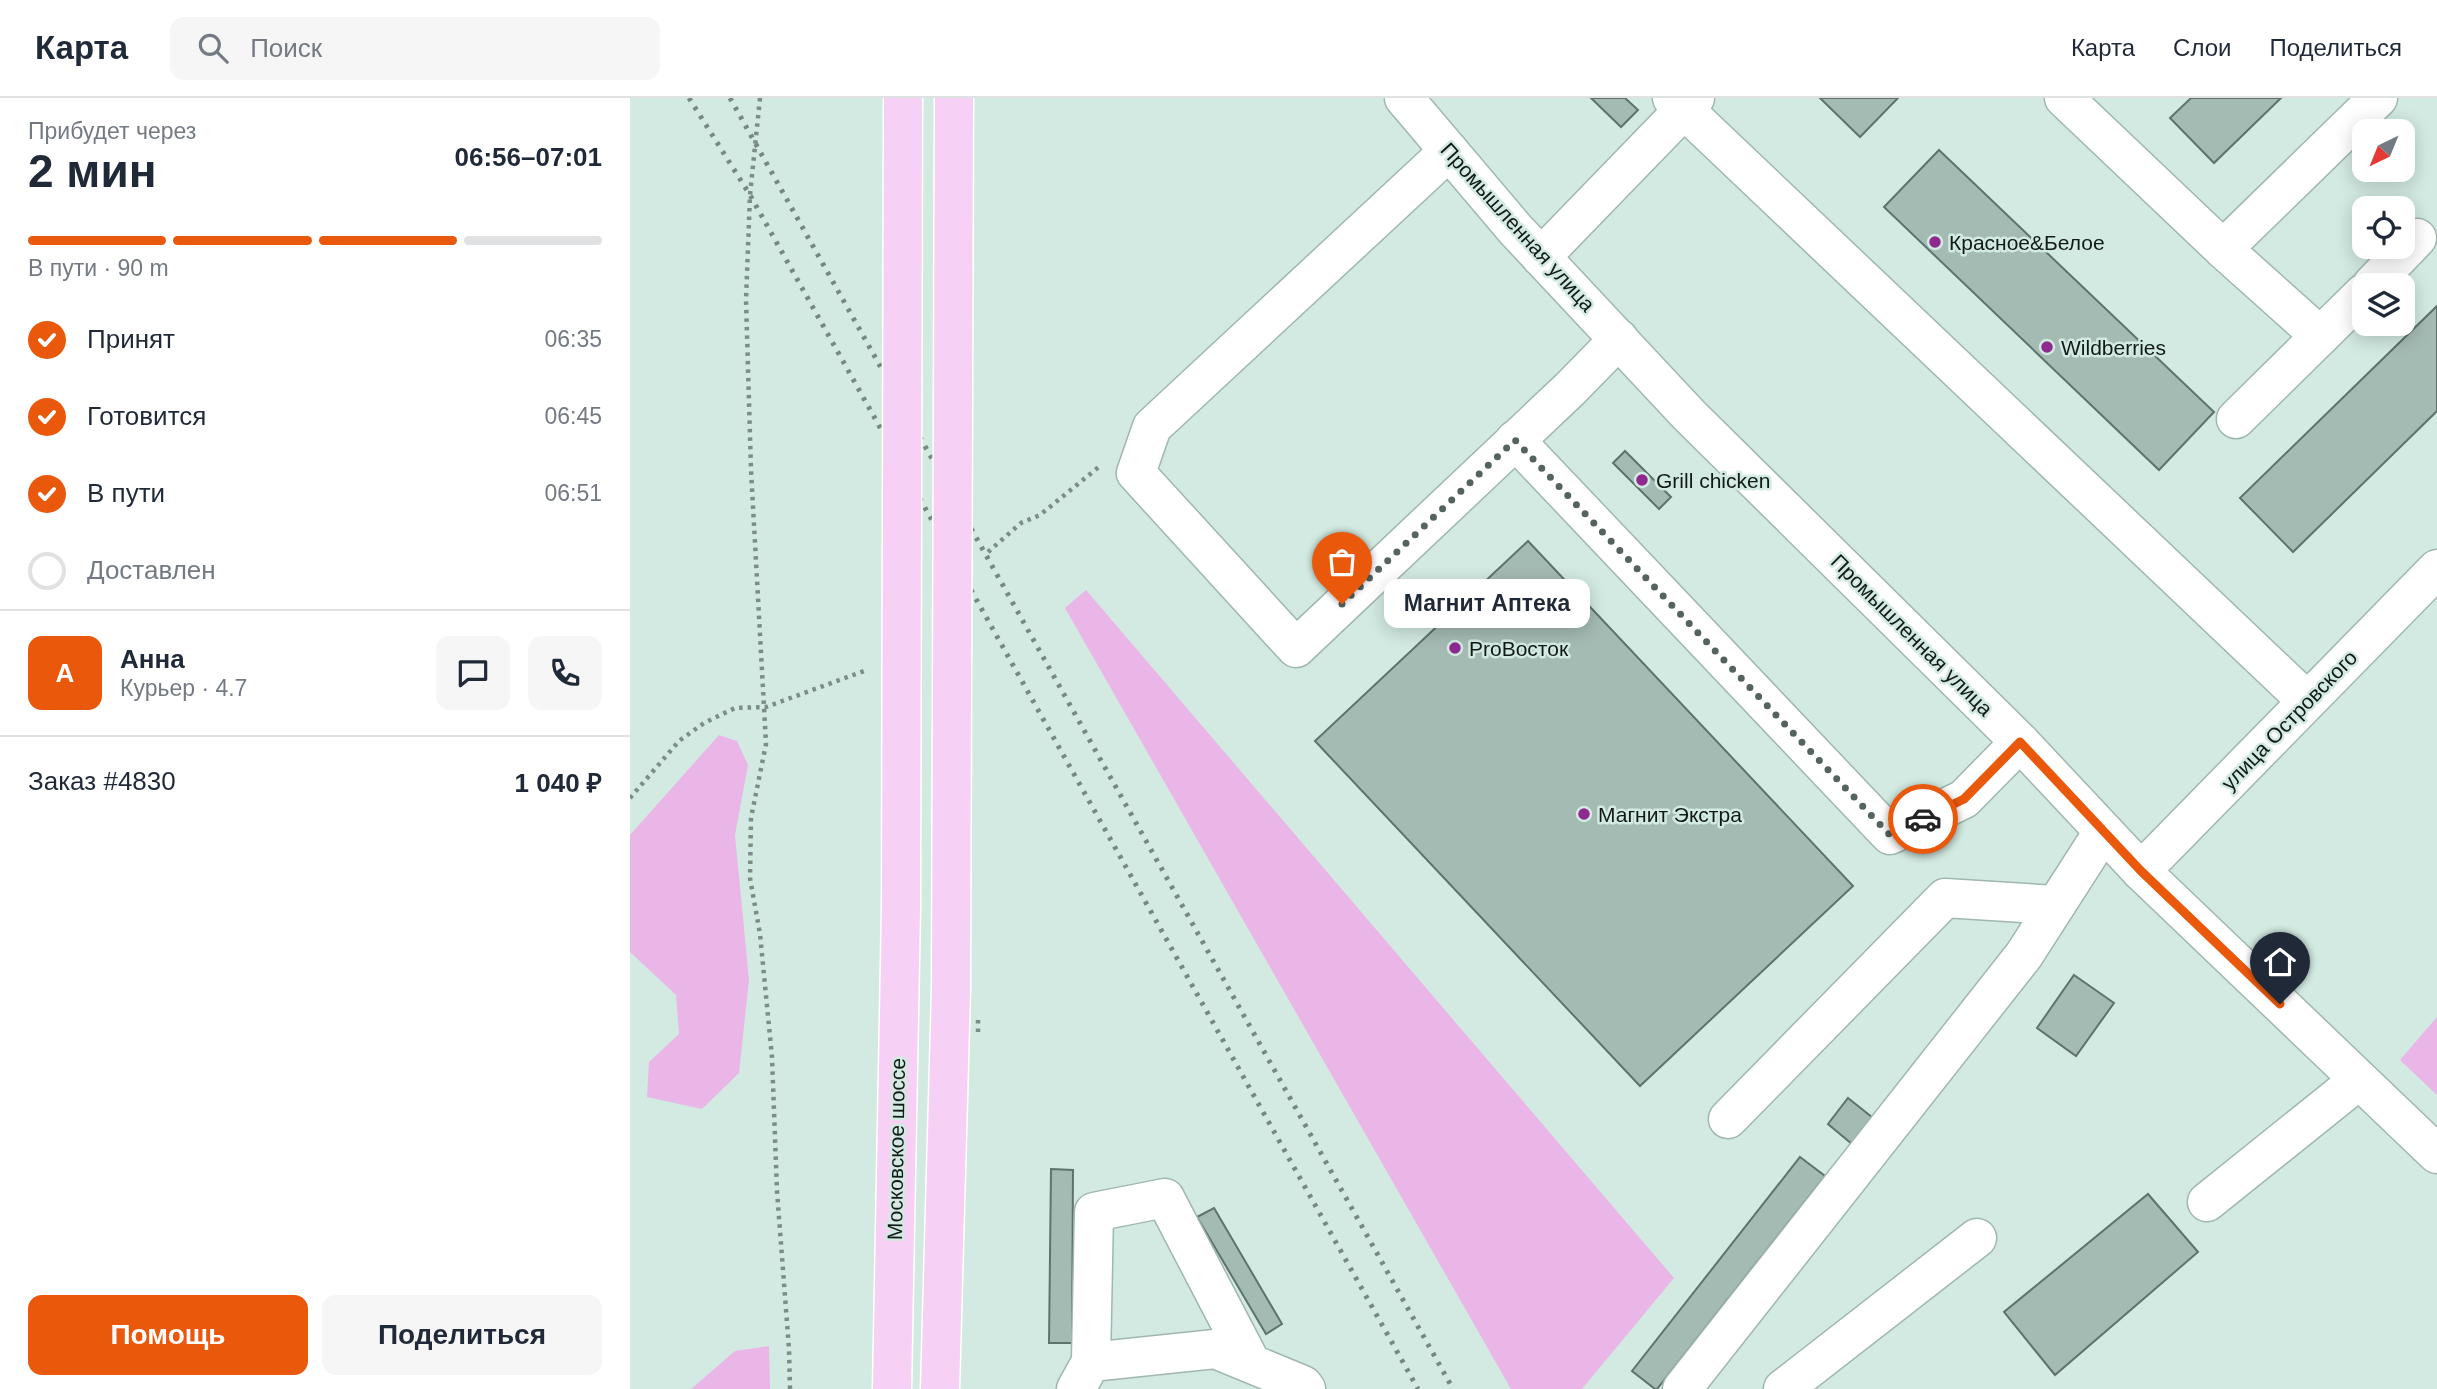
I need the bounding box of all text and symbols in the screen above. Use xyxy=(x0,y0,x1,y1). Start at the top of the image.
search box xyxy=(170,17,660,80)
text: Карта xyxy=(35,29,128,66)
icon: search xyxy=(194,29,232,67)
text: Поиск xyxy=(250,33,322,63)
text: Карта xyxy=(2071,34,2135,61)
text: Слои xyxy=(2173,34,2231,61)
text: Поделиться xyxy=(2269,34,2402,61)
text: Прибудет через xyxy=(28,118,196,144)
north arrow xyxy=(2352,119,2415,182)
map controls xyxy=(2352,119,2415,336)
street label: Промышленная улица xyxy=(1436,138,1600,316)
text: 06:56–07:01 xyxy=(455,142,602,172)
text: 2 мин xyxy=(28,145,156,197)
button: locate xyxy=(2352,196,2415,259)
place label: Красное&Белое xyxy=(1949,231,2105,254)
marker: Красное&Белое xyxy=(1927,234,1943,250)
text: В пути · 90 m xyxy=(28,255,169,281)
button: layers xyxy=(2352,273,2415,336)
icon: check xyxy=(28,321,66,359)
text: Принят xyxy=(87,324,175,354)
text: 06:35 xyxy=(544,326,602,352)
place label: Wildberries xyxy=(2061,336,2166,359)
marker: Wildberries xyxy=(2039,339,2055,355)
icon: check xyxy=(28,398,66,436)
text: Готовится xyxy=(87,401,206,431)
text: 06:45 xyxy=(544,403,602,429)
place label: Grill chicken xyxy=(1656,469,1770,492)
marker: Grill chicken xyxy=(1634,472,1650,488)
icon: check xyxy=(28,475,66,513)
text: В пути xyxy=(87,478,165,508)
text: 06:51 xyxy=(544,480,602,506)
pin xyxy=(1312,532,1372,604)
icon: bag xyxy=(1323,543,1361,581)
street label: Промышленная улица xyxy=(1827,550,1998,721)
text: Доставлен xyxy=(87,555,216,585)
callout: Магнит Аптека xyxy=(1384,580,1590,628)
text: Магнит Аптека xyxy=(1404,590,1570,616)
button: chat xyxy=(436,636,510,710)
button: phone xyxy=(528,636,602,710)
place label: ProВосток xyxy=(1469,637,1569,660)
marker: ProВосток xyxy=(1447,640,1463,656)
text: Анна xyxy=(120,644,185,674)
street label: улица Островского xyxy=(2217,646,2361,794)
text: А xyxy=(56,658,74,688)
text: Курьер · 4.7 xyxy=(120,675,247,701)
text: Заказ #4830 xyxy=(28,766,176,796)
text: 1 040 ₽ xyxy=(515,768,602,798)
courier xyxy=(1888,784,1958,854)
icon: car xyxy=(1904,800,1942,838)
place label: Магнит Экстра xyxy=(1598,803,1742,826)
marker: Магнит Экстра xyxy=(1576,806,1592,822)
pin xyxy=(2250,932,2310,1004)
icon: home xyxy=(2261,943,2299,981)
street label: Московское шоссе xyxy=(883,1058,909,1240)
button: Помощь xyxy=(28,1295,308,1375)
button: Поделиться xyxy=(322,1295,602,1375)

